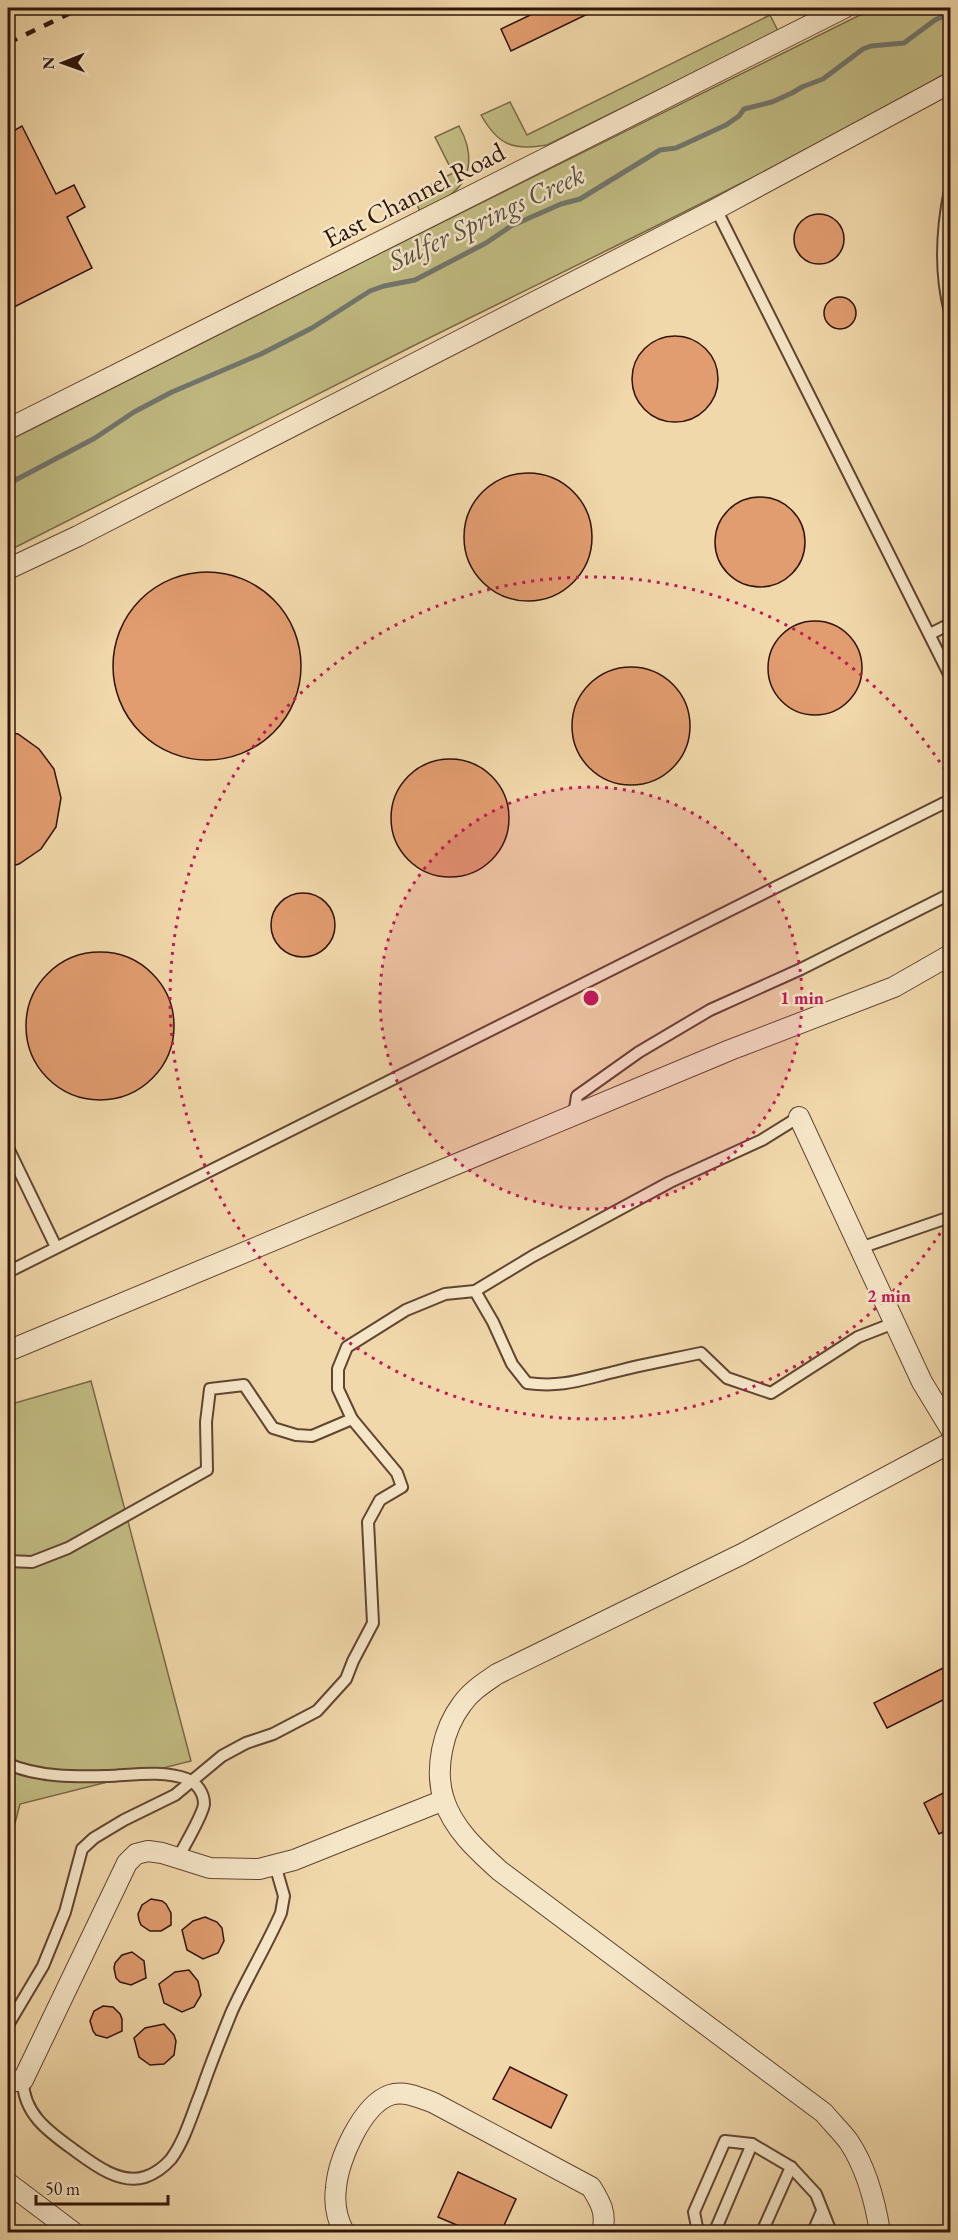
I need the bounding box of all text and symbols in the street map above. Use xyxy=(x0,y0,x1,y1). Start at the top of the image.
north arrow xyxy=(33,33,93,93)
text: N xyxy=(38,57,59,70)
street label: East Channel Road xyxy=(317,134,511,255)
water label: Sulfer Springs Creek xyxy=(381,156,590,279)
text: 1 min xyxy=(780,986,824,1009)
centre of rings xyxy=(581,988,601,1008)
text: 2 min xyxy=(867,1284,911,1307)
scale bar xyxy=(36,2168,168,2206)
text: 50 m xyxy=(45,2177,80,2200)

